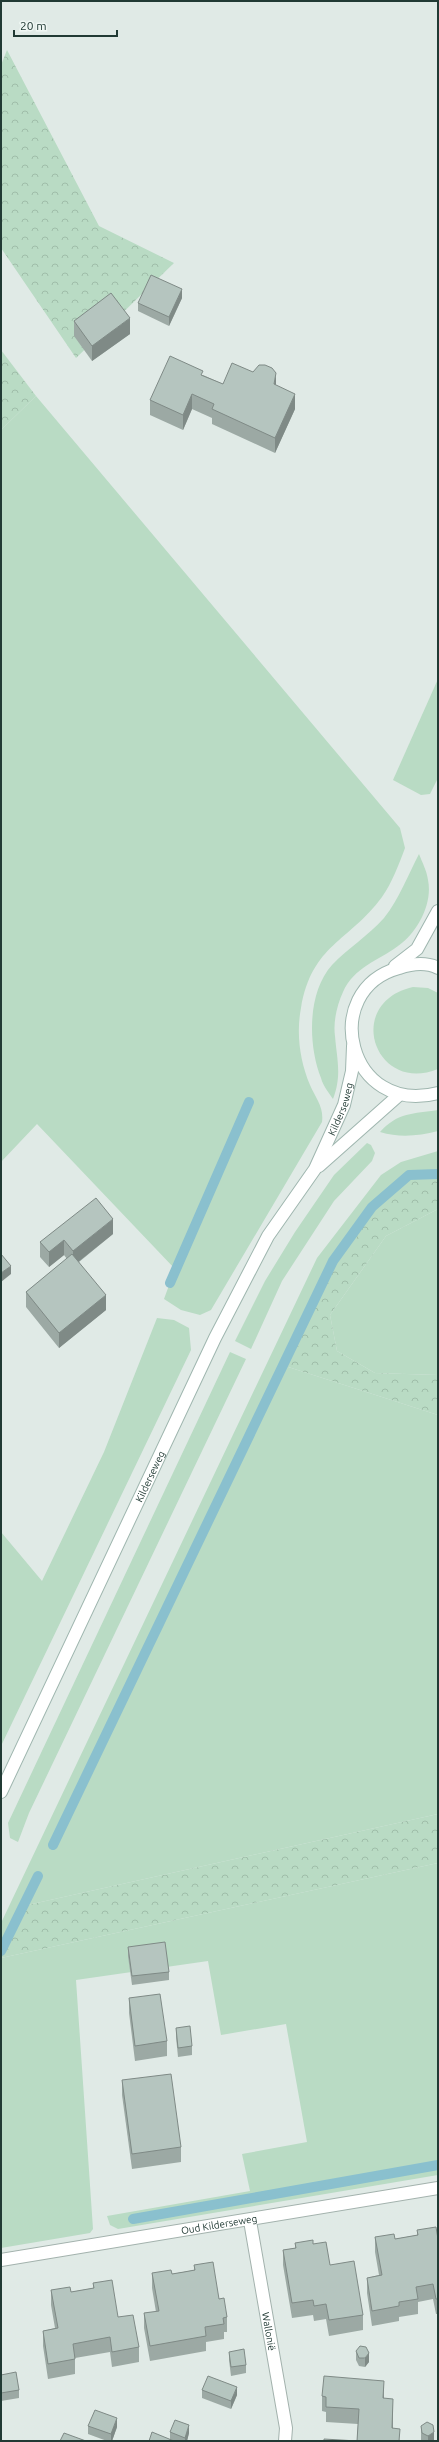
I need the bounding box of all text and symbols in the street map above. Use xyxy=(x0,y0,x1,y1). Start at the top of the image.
scale bar xyxy=(14,12,117,38)
text: 20 m xyxy=(20,19,47,32)
street label: Kilderseweg xyxy=(325,1082,355,1137)
street label: Kilderseweg xyxy=(133,1449,167,1504)
street label: Oud Kilderseweg xyxy=(180,2212,258,2236)
street label: Wallonië xyxy=(260,2311,278,2351)

